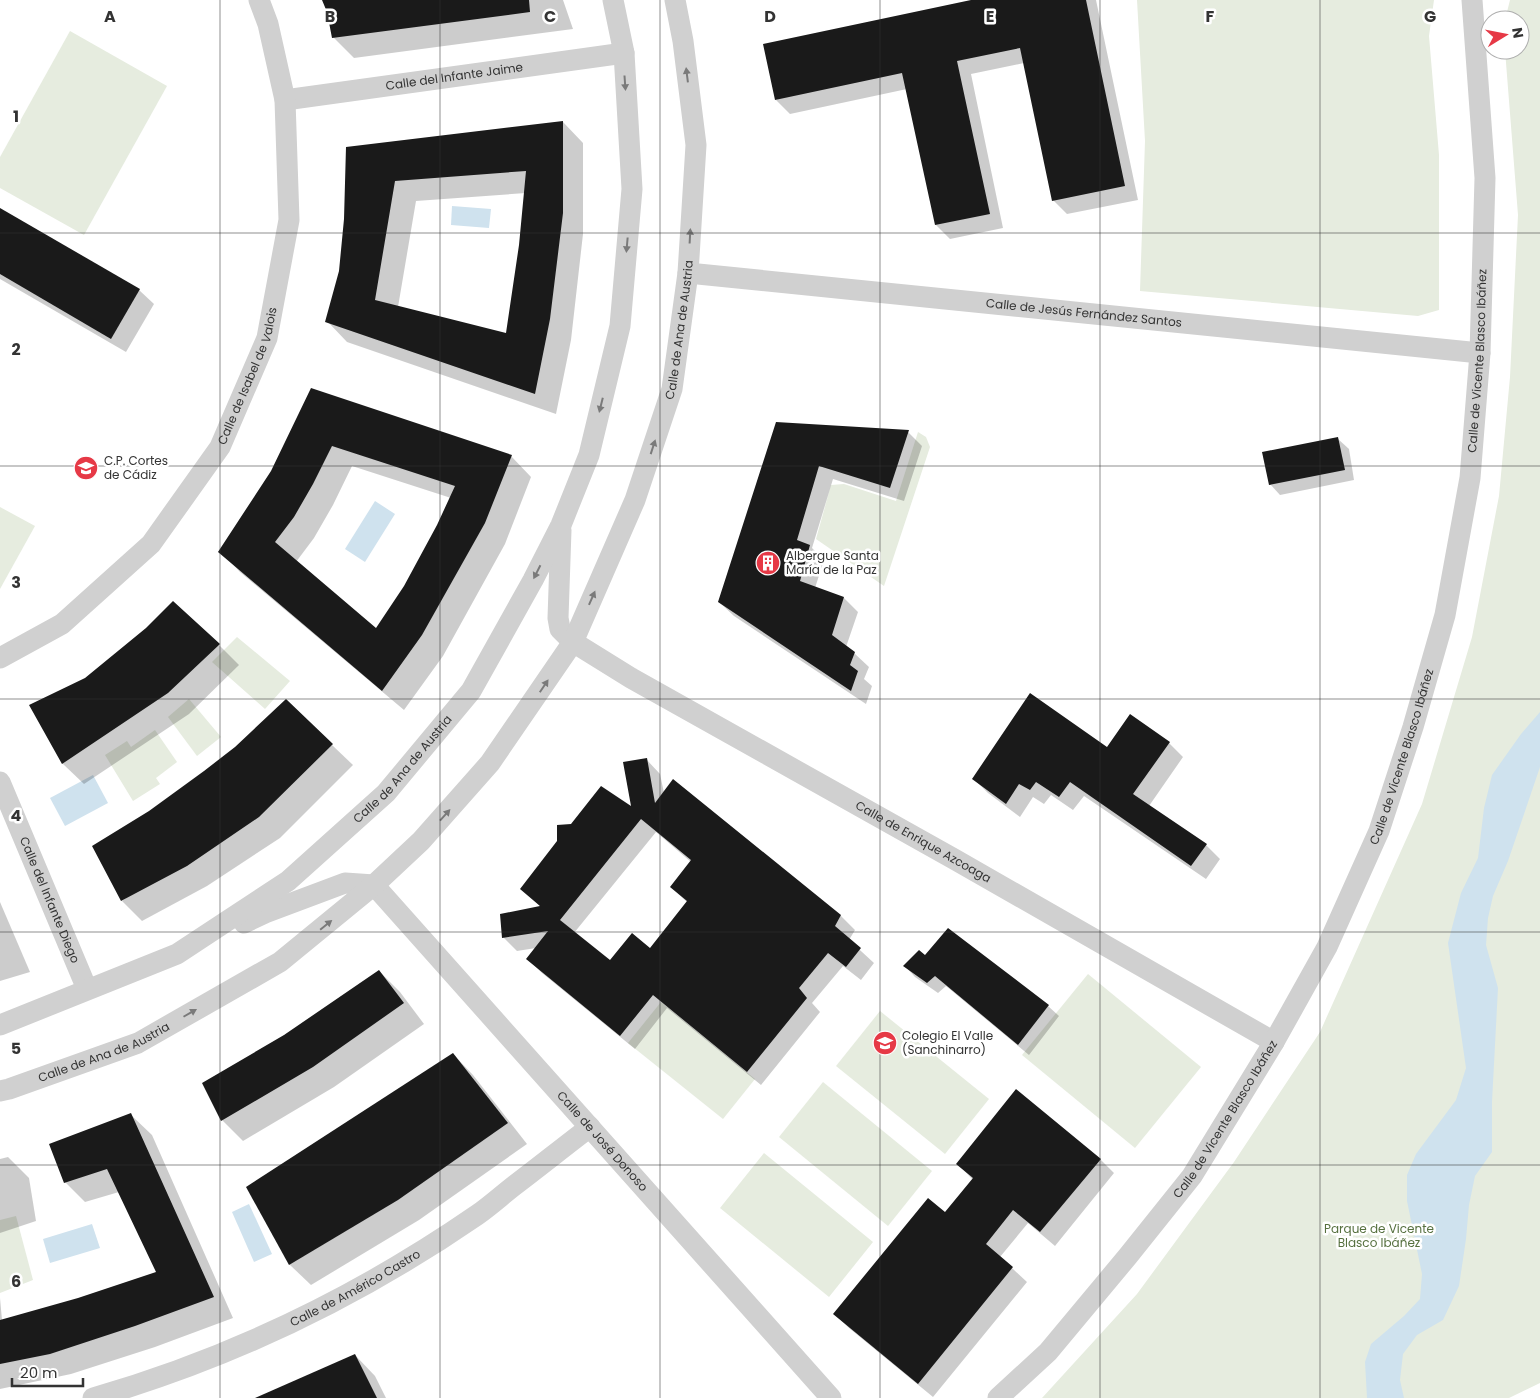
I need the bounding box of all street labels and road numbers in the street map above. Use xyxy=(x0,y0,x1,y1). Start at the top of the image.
street label: Calle del Infante Jaime xyxy=(385,58,524,94)
street label: Calle de Ana de Austria xyxy=(660,260,697,402)
street label: Calle de Vicente Blasco Ibáñez xyxy=(1463,269,1490,453)
street label: Calle de Jesús Fernández Santos xyxy=(985,294,1183,331)
street label: Calle de Isabel de Valois xyxy=(213,306,281,447)
street label: Calle de Vicente Blasco Ibáñez xyxy=(1365,667,1437,847)
street label: Calle de Ana de Austria xyxy=(349,711,456,827)
street label: Calle de Enrique Azcoaga xyxy=(853,796,995,887)
street label: Calle del Infante Diego xyxy=(16,834,84,966)
street label: Calle de Ana de Austria xyxy=(36,1018,173,1086)
street label: Calle de Vicente Blasco Ibáñez xyxy=(1168,1037,1281,1202)
street label: Calle de José Donoso xyxy=(553,1087,652,1195)
street label: Calle de Américo Castro xyxy=(287,1245,424,1330)

